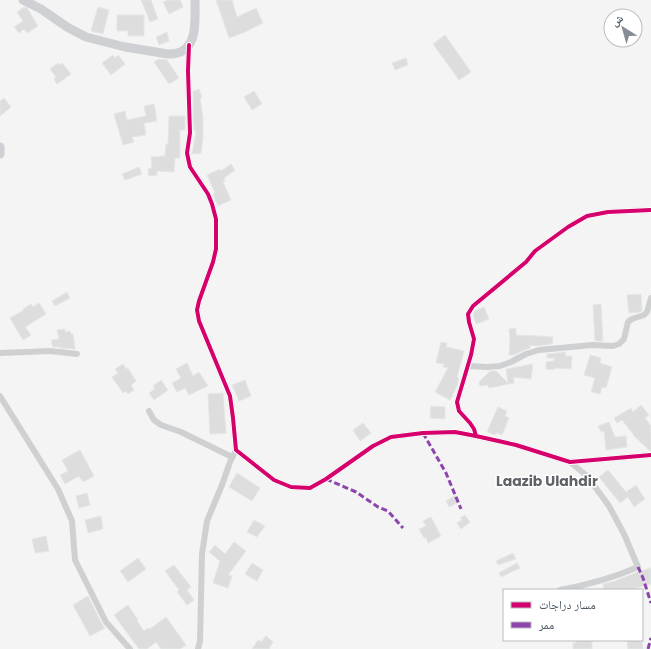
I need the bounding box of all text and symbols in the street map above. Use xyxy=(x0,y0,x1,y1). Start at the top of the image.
north arrow xyxy=(603,8,643,48)
text: ش xyxy=(608,10,627,30)
district label: Laazib Ulahdir xyxy=(496,471,598,491)
legend xyxy=(503,589,643,641)
text: مسار دراجات xyxy=(539,596,596,613)
text: ممر xyxy=(538,616,554,633)

